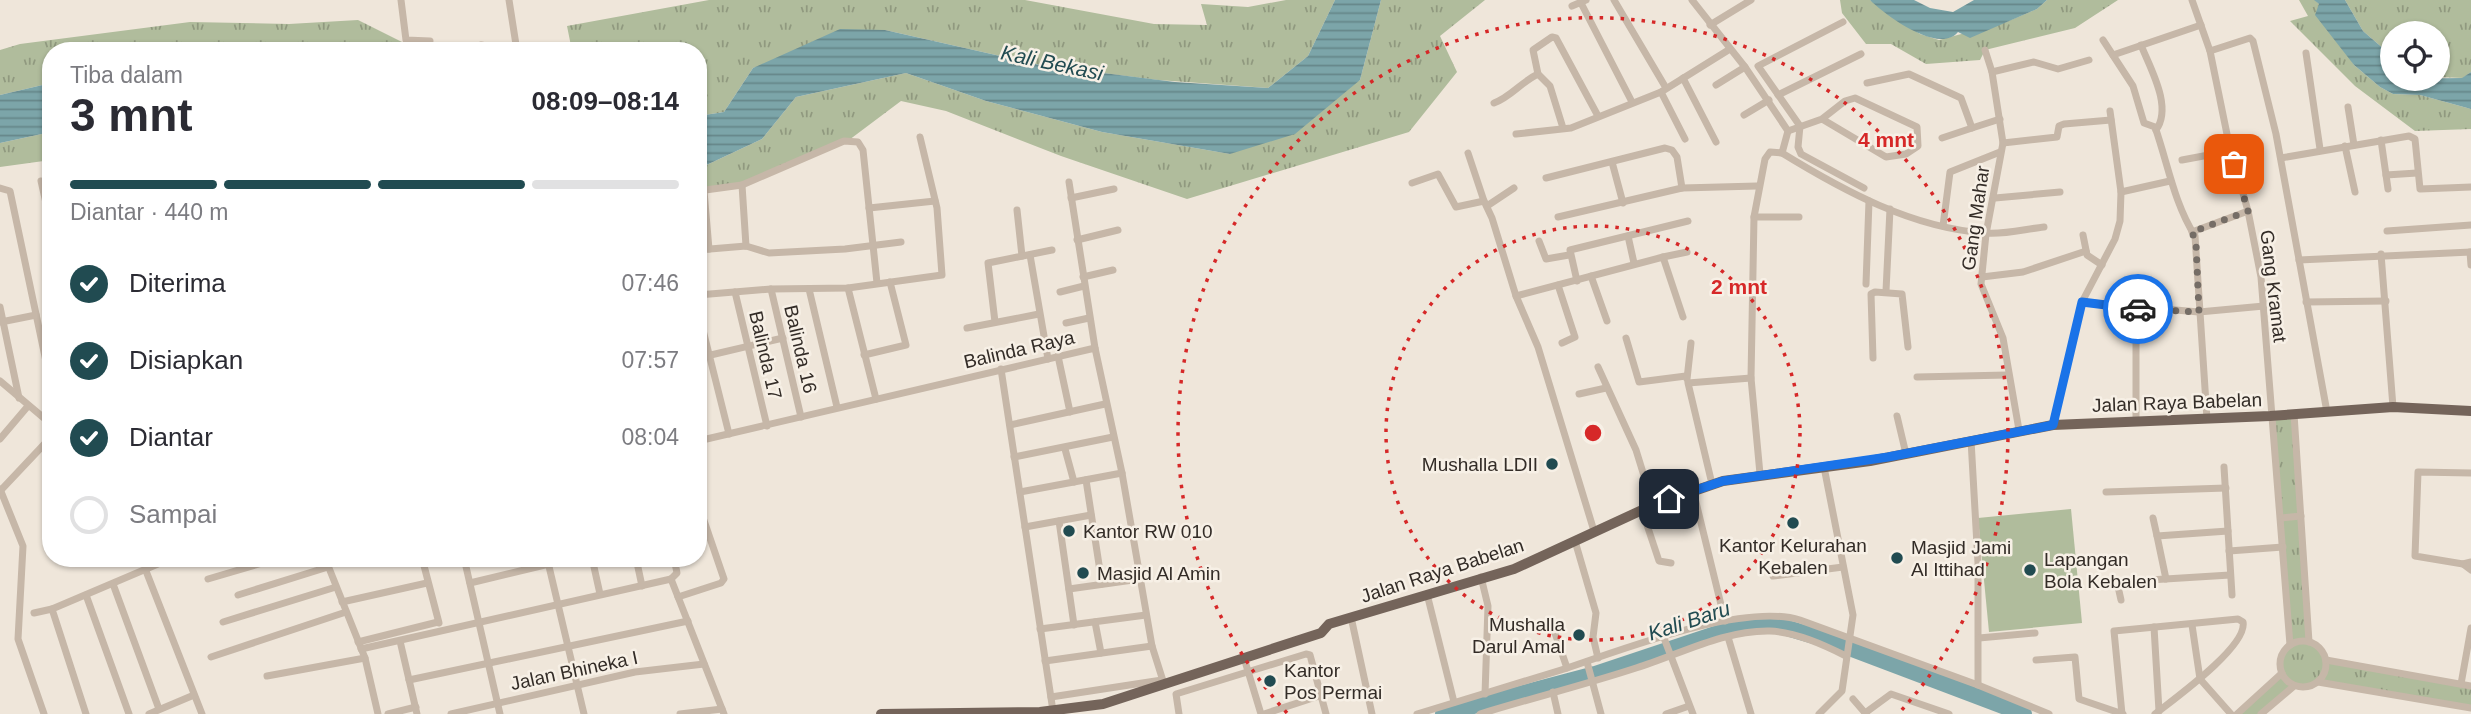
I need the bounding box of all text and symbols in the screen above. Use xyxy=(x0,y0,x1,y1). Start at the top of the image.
map controls xyxy=(2380,21,2450,91)
button: locate xyxy=(2380,21,2450,91)
water label: Kali Bekasi xyxy=(999,40,1107,85)
text: Tiba dalam xyxy=(70,62,183,88)
text: 08:09–08:14 xyxy=(532,86,679,116)
text: 3 mnt xyxy=(70,89,193,141)
text: 4 mnt xyxy=(1858,128,1914,151)
pin xyxy=(2204,134,2264,194)
icon: bag xyxy=(2215,145,2253,183)
street label: Gang Mahar xyxy=(1958,164,1993,272)
text: Diantar · 440 m xyxy=(70,199,229,225)
street label: Gang Kramat xyxy=(2256,229,2291,344)
icon: check xyxy=(70,265,108,303)
text: Diterima xyxy=(129,268,226,298)
text: 07:46 xyxy=(621,270,679,296)
courier xyxy=(2103,274,2173,344)
text: 2 mnt xyxy=(1711,275,1767,298)
icon: car xyxy=(2119,290,2157,328)
street label: Balinda 16 xyxy=(780,303,821,395)
street label: Balinda 17 xyxy=(745,309,786,401)
street label: Balinda Raya xyxy=(962,326,1077,372)
icon: check xyxy=(70,342,108,380)
text: Disiapkan xyxy=(129,345,243,375)
text: 07:57 xyxy=(621,347,679,373)
street label: Jalan Raya Babelan xyxy=(2092,389,2262,416)
icon: check xyxy=(70,419,108,457)
centre of rings xyxy=(1581,421,1605,445)
text: Diantar xyxy=(129,422,213,452)
text: 08:04 xyxy=(621,424,679,450)
place label: Mushalla LDII xyxy=(1422,454,1538,475)
marker: Mushalla LDII xyxy=(1544,456,1560,472)
pin xyxy=(1639,469,1699,529)
icon: home xyxy=(1650,480,1688,518)
text: Sampai xyxy=(129,499,217,529)
marker: Kantor Kelurahan Kebalen xyxy=(1785,515,1801,531)
place label: Kantor RW 010 xyxy=(1083,521,1213,542)
marker: Kantor RW 010 xyxy=(1061,523,1077,539)
street label: Jalan Raya Babelan xyxy=(1358,534,1526,607)
place label: Kantor Kelurahan Kebalen xyxy=(1719,535,1867,578)
place label: Masjid Jami Al Ittihad xyxy=(1911,537,2011,580)
place label: Lapangan Bola Kebalen xyxy=(2044,549,2157,592)
marker: Masjid Jami Al Ittihad xyxy=(1889,550,1905,566)
marker: Lapangan Bola Kebalen xyxy=(2022,562,2038,578)
place label: Masjid Al Amin xyxy=(1097,563,1221,584)
marker: Masjid Al Amin xyxy=(1075,565,1091,581)
water label: Kali Baru xyxy=(1645,596,1733,645)
place label: Mushalla Darul Amal xyxy=(1472,614,1565,657)
marker: Mushalla Darul Amal xyxy=(1571,627,1587,643)
street label: Jalan Bhineka I xyxy=(508,647,640,694)
place label: Kantor Pos Permai xyxy=(1284,660,1382,703)
marker: Kantor Pos Permai xyxy=(1262,673,1278,689)

